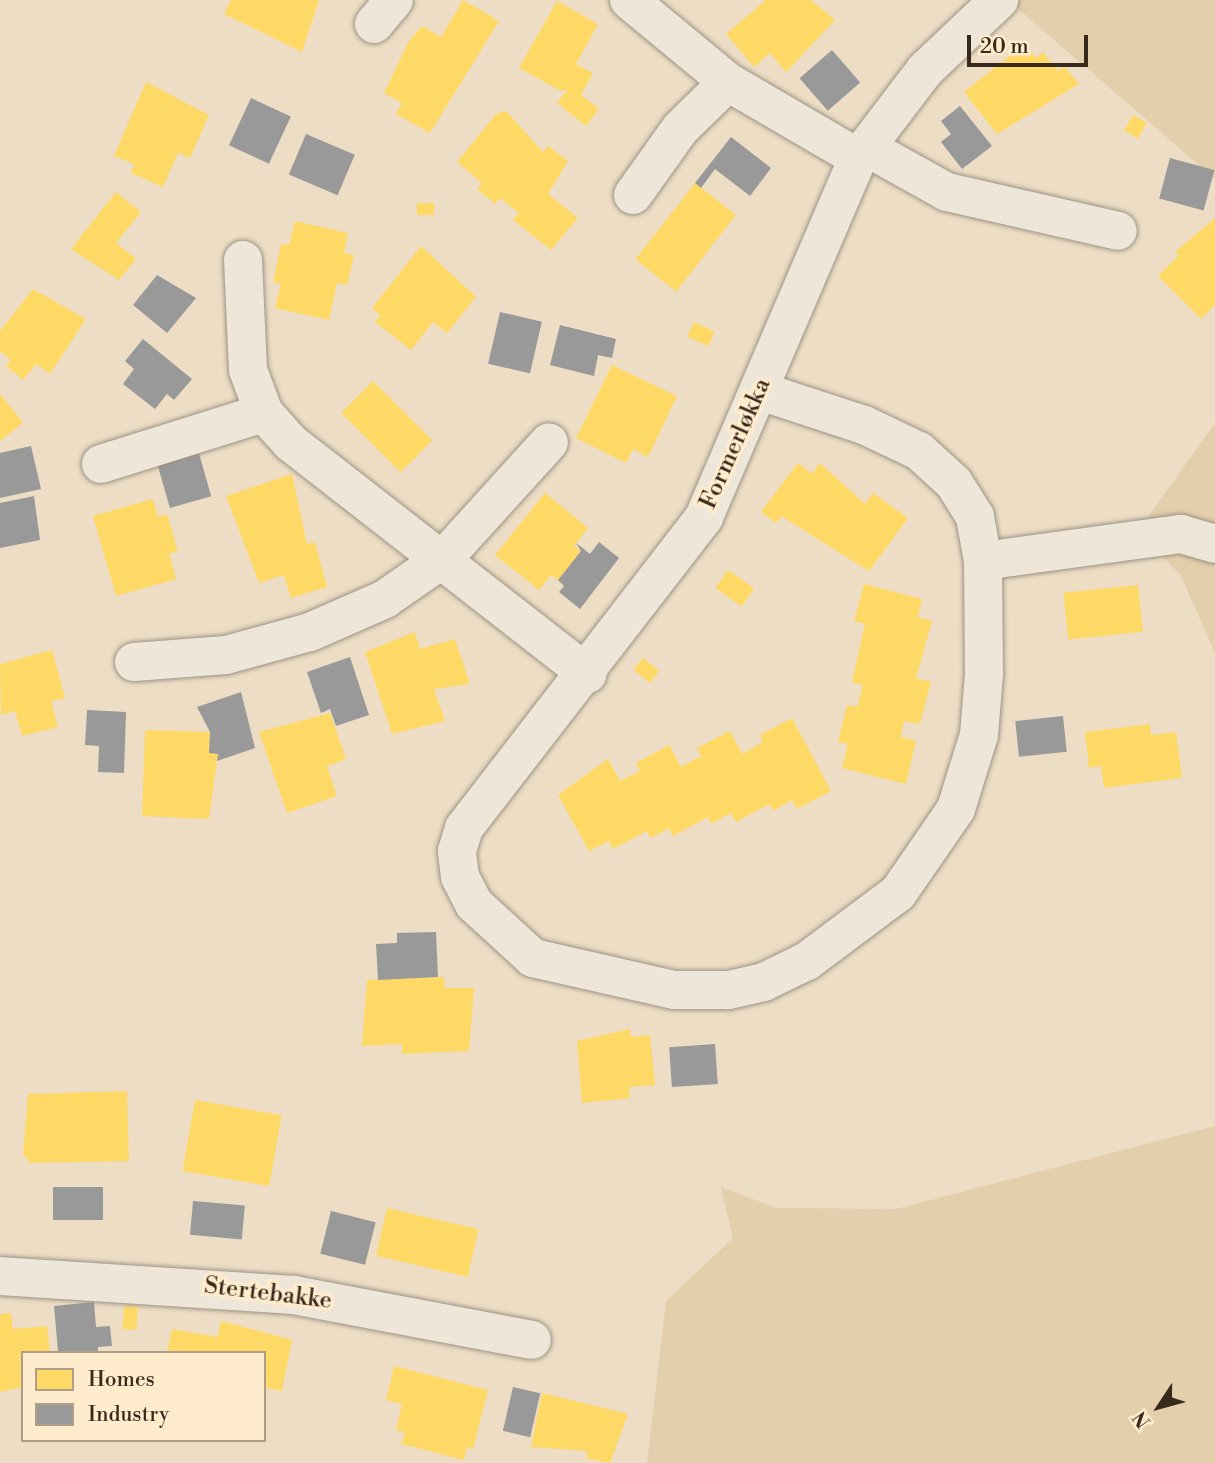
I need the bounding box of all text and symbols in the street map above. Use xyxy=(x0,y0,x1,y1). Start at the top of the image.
scale bar xyxy=(970,21,1091,65)
text: 20 m xyxy=(980,34,1029,60)
street label: Formerløkka xyxy=(694,374,778,514)
street label: Stertebakke xyxy=(202,1272,334,1316)
legend xyxy=(21,1351,266,1442)
text: Homes xyxy=(88,1367,155,1393)
north arrow xyxy=(1124,1372,1194,1442)
text: Industry xyxy=(88,1402,169,1428)
text: N xyxy=(1128,1406,1156,1432)

